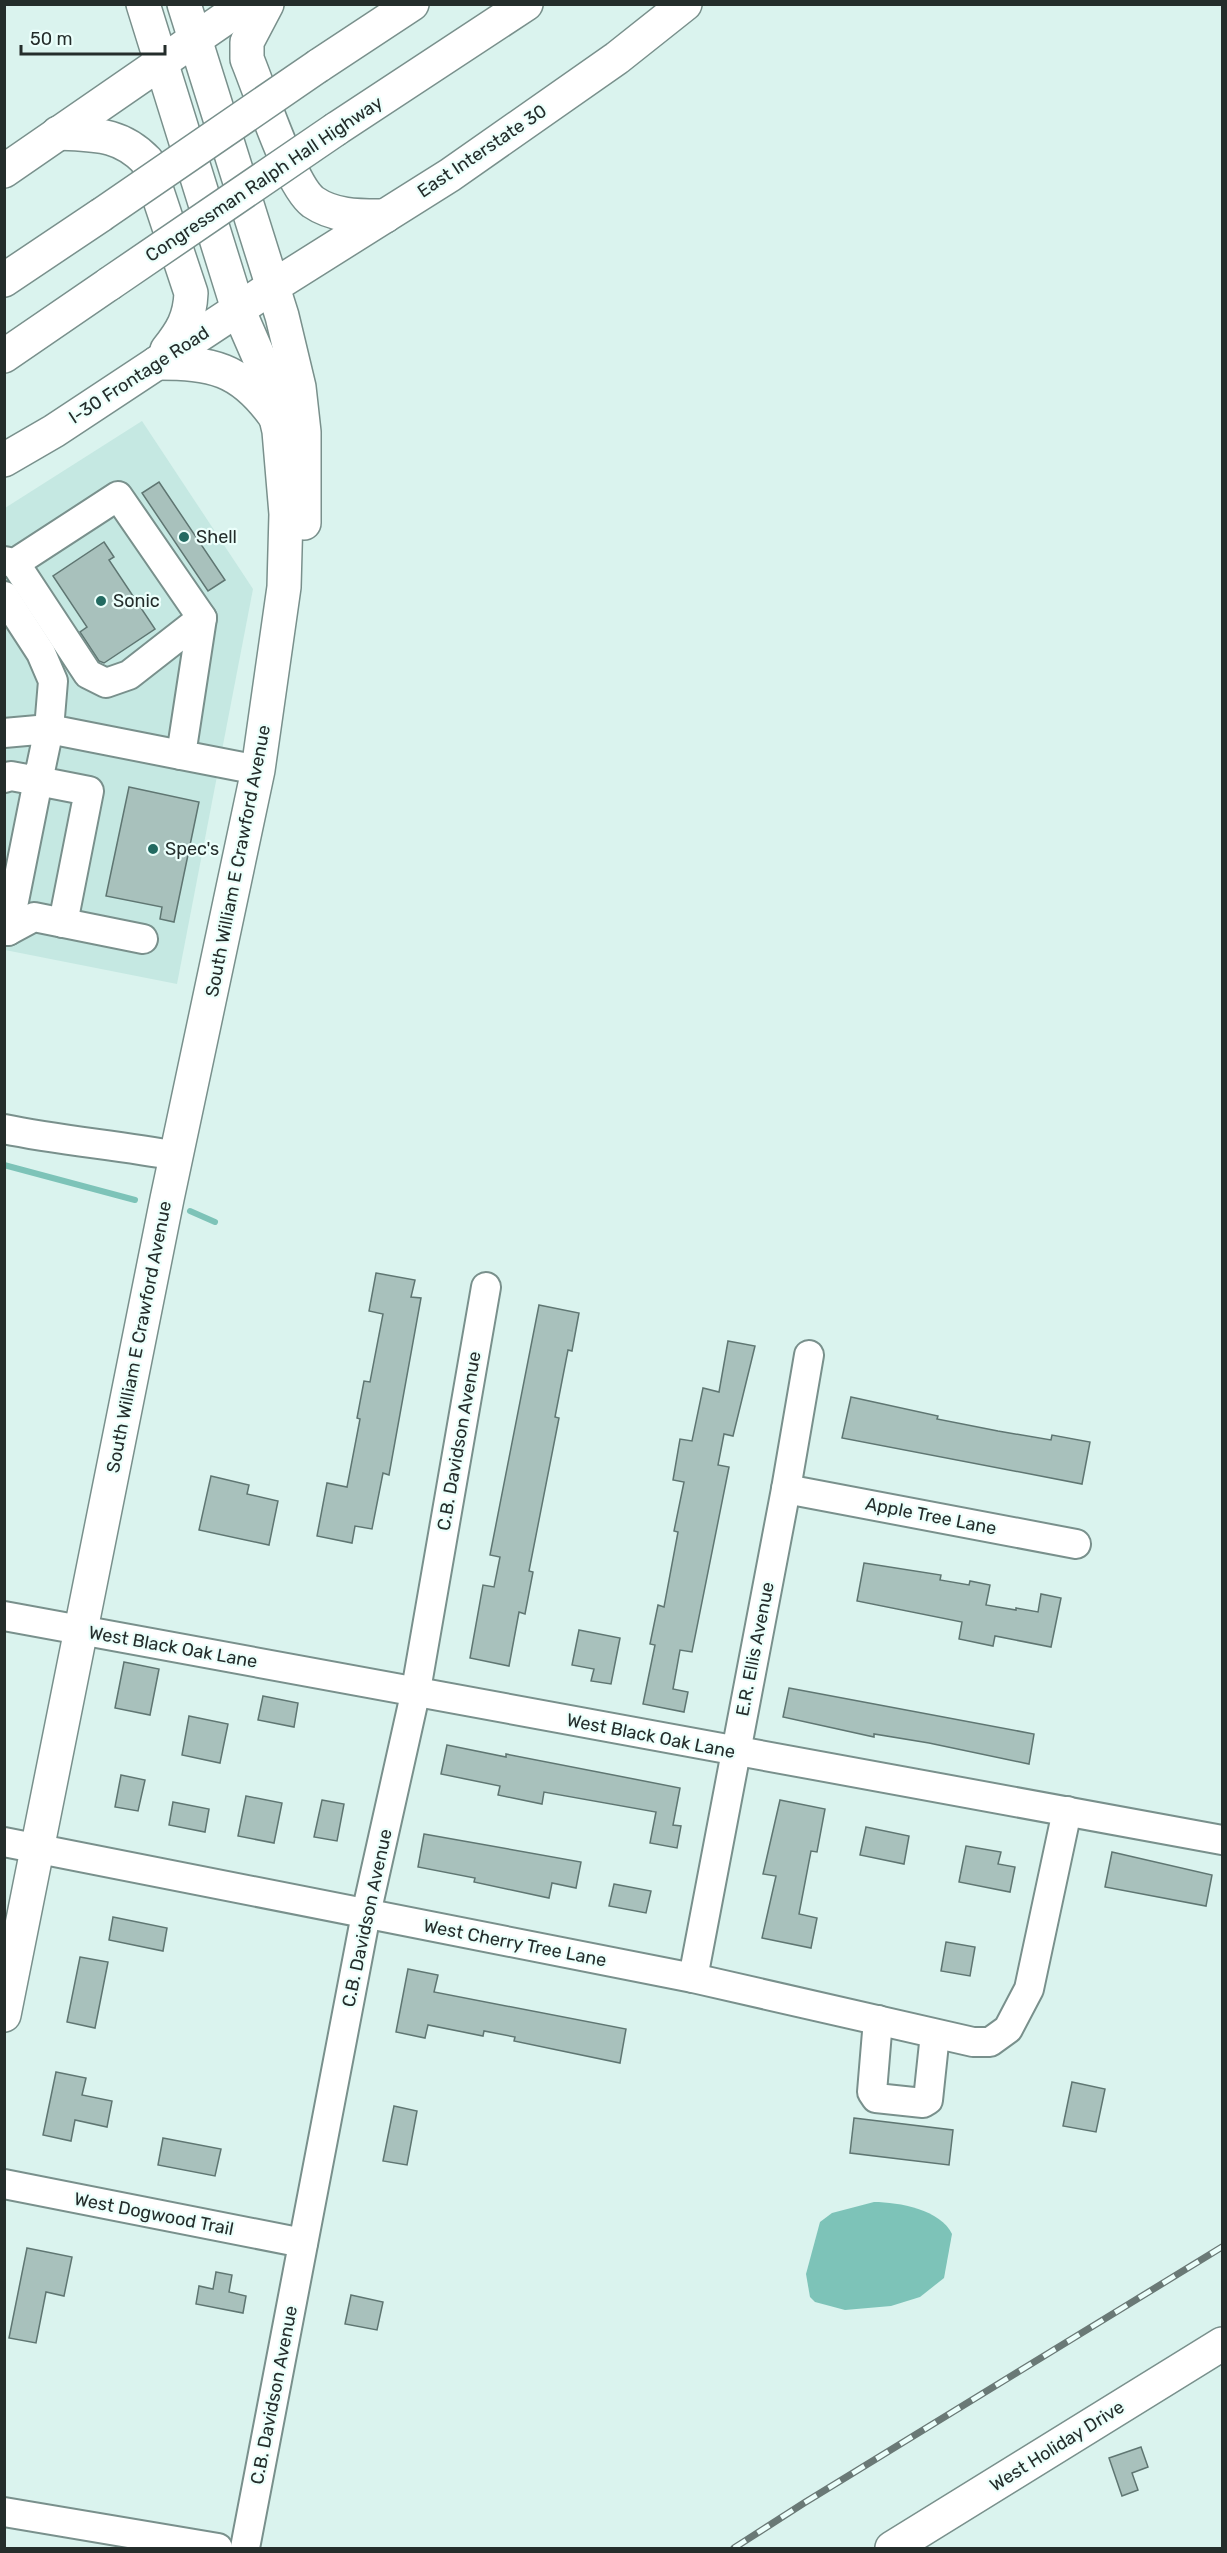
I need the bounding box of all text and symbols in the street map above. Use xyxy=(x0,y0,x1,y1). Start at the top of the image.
scale bar xyxy=(21,18,165,56)
text: 50 m xyxy=(30,28,73,50)
street label: Congressman Ralph Hall Highway xyxy=(141,91,387,267)
street label: East Interstate 30 xyxy=(413,100,551,202)
street label: I-30 Frontage Road xyxy=(65,321,213,429)
place label: Shell xyxy=(196,526,237,548)
marker: Shell xyxy=(177,530,191,544)
place label: Sonic xyxy=(113,590,160,612)
marker: Sonic xyxy=(94,594,108,608)
street label: South William E Crawford Avenue xyxy=(201,723,275,999)
place label: Spec's xyxy=(165,838,219,860)
marker: Spec's xyxy=(146,842,160,856)
street label: South William E Crawford Avenue xyxy=(102,1199,176,1475)
street label: C.B. Davidson Avenue xyxy=(432,1350,486,1532)
street label: Apple Tree Lane xyxy=(864,1492,998,1540)
street label: E.R. Ellis Avenue xyxy=(731,1580,779,1718)
street label: West Black Oak Lane xyxy=(87,1621,259,1673)
street label: West Black Oak Lane xyxy=(565,1709,737,1763)
street label: C.B. Davidson Avenue xyxy=(337,1827,397,2009)
street label: West Cherry Tree Lane xyxy=(422,1914,608,1972)
street label: West Dogwood Trail xyxy=(72,2188,236,2240)
street label: C.B. Davidson Avenue xyxy=(246,2304,302,2486)
street label: West Holiday Drive xyxy=(986,2396,1128,2496)

